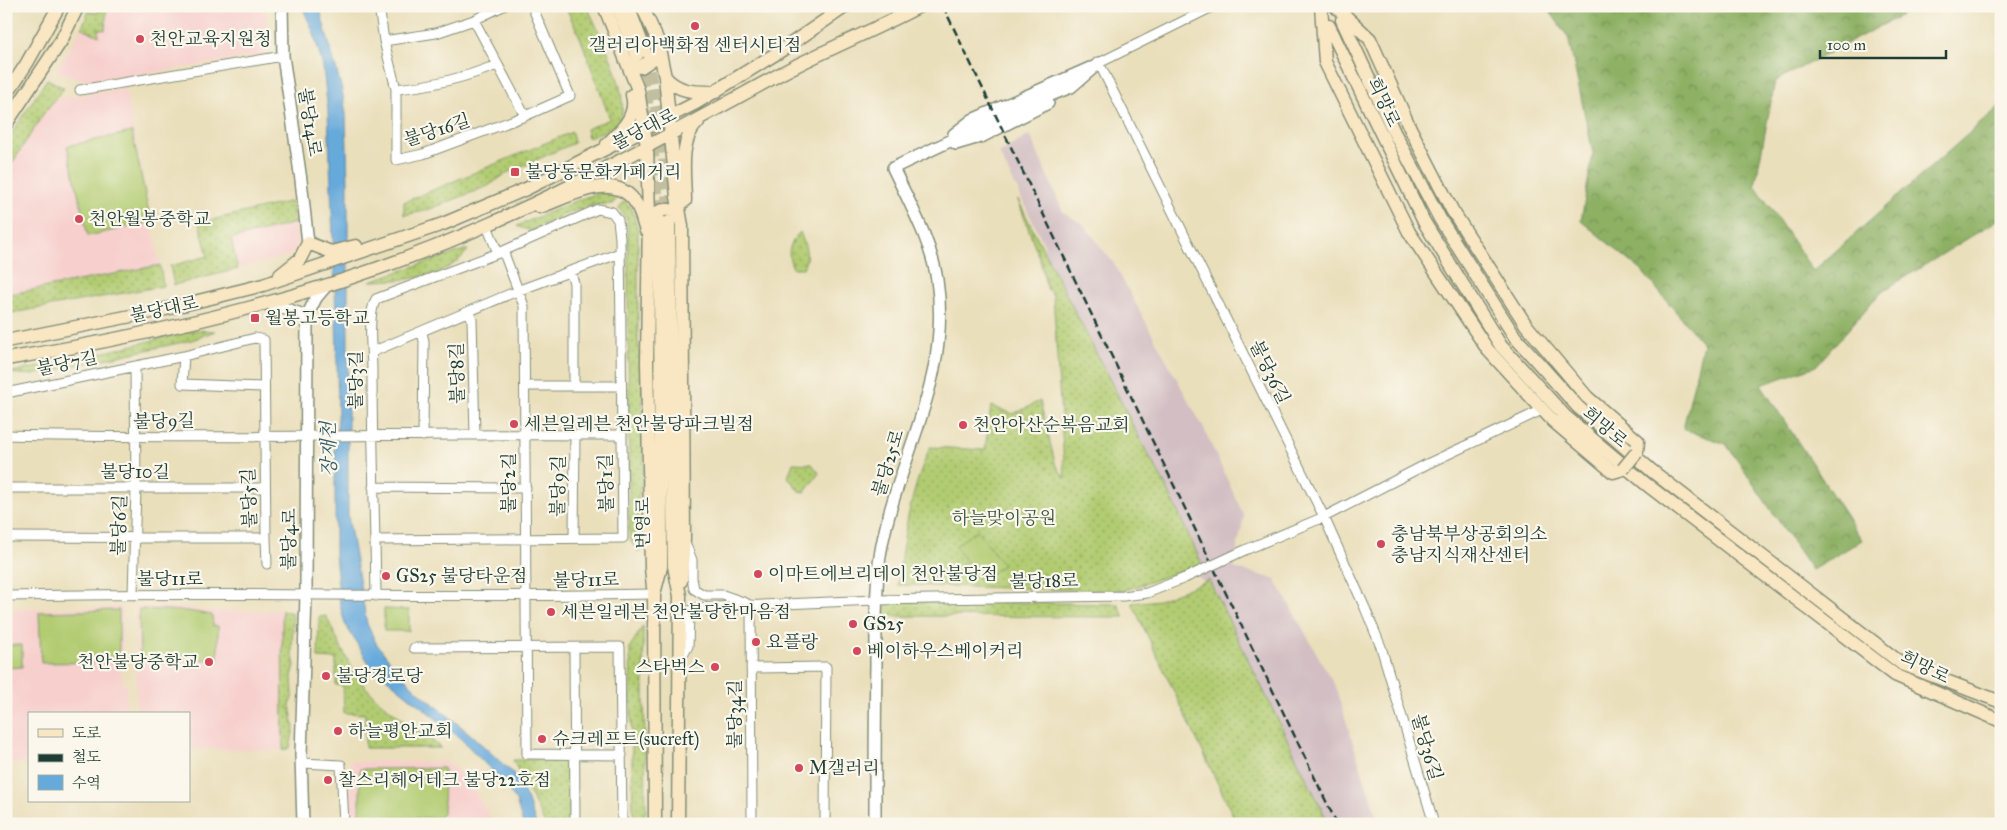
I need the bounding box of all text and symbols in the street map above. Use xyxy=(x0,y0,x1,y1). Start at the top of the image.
marker: 갤러리아백화점 센터시티점 xyxy=(689,20,701,32)
place label: 천안교육지원청 xyxy=(150,28,272,50)
scale bar xyxy=(1820,28,1946,60)
marker: 천안교육지원청 xyxy=(134,33,146,45)
place label: 갤러리아백화점 센터시티점 xyxy=(589,34,801,56)
text: 100 m xyxy=(1827,36,1867,54)
street label: 희망로 xyxy=(1363,74,1405,130)
street label: 불당14로 xyxy=(294,86,326,158)
street label: 불당대로 xyxy=(608,103,680,155)
street label: 불당16길 xyxy=(401,109,473,151)
place label: 불당동문화카페거리 xyxy=(525,161,682,183)
marker: 불당동문화카페거리 xyxy=(509,166,521,178)
place label: 천안월봉중학교 xyxy=(89,208,211,230)
marker: 천안월봉중학교 xyxy=(73,213,85,225)
street label: 불당대로 xyxy=(128,291,200,327)
place label: 월봉고등학교 xyxy=(265,307,370,329)
marker: 월봉고등학교 xyxy=(249,312,261,324)
street label: 불당36길 xyxy=(1245,336,1295,408)
street label: 불당8길 xyxy=(445,342,469,404)
street label: 불당7길 xyxy=(34,346,100,380)
street label: 불당3길 xyxy=(345,350,367,410)
street label: 희망로 xyxy=(1578,402,1632,452)
street label: 불당9길 xyxy=(133,409,195,433)
place label: 세븐일레븐 천안불당파크빌점 xyxy=(524,413,754,435)
place label: 천안아산순복음교회 xyxy=(973,414,1130,436)
marker: 세븐일레븐 천안불당파크빌점 xyxy=(508,418,520,430)
marker: 천안아산순복음교회 xyxy=(957,419,969,431)
water label: 장재천 xyxy=(316,420,340,477)
street label: 불당25로 xyxy=(867,427,909,499)
street label: 불당2길 xyxy=(498,452,520,514)
street label: 불당1길 xyxy=(594,453,618,513)
street label: 불당9길 xyxy=(546,455,570,517)
street label: 불당10길 xyxy=(100,461,170,483)
street label: 불당5길 xyxy=(237,467,261,529)
street label: 불당6길 xyxy=(107,494,131,556)
street label: 번영로 xyxy=(632,497,654,549)
park label: 하늘맞이공원 xyxy=(952,507,1056,529)
street label: 불당4로 xyxy=(277,508,301,570)
place label: 충남북부상공회의소 충남지식재산센터 xyxy=(1391,523,1548,566)
marker: 충남북부상공회의소 충남지식재산센터 xyxy=(1375,538,1387,550)
place label: 이마트에브리데이 천안불당점 xyxy=(768,563,998,585)
place label: GS25 불당타운점 xyxy=(396,565,527,587)
street label: 불당11로 xyxy=(137,568,203,590)
street label: 불당11로 xyxy=(553,568,619,592)
marker: 이마트에브리데이 천안불당점 xyxy=(752,568,764,580)
street label: 불당18로 xyxy=(1009,569,1079,593)
marker: GS25 불당타운점 xyxy=(380,570,392,582)
place label: 세븐일레븐 천안불당한마음점 xyxy=(561,601,791,623)
marker: 세븐일레븐 천안불당한마음점 xyxy=(545,606,557,618)
place label: GS25 xyxy=(863,613,904,635)
marker: GS25 xyxy=(847,618,859,630)
place label: 요플랑 xyxy=(766,631,819,653)
marker: 요플랑 xyxy=(750,636,762,648)
place label: 베이하우스베이커리 xyxy=(867,640,1024,662)
marker: 베이하우스베이커리 xyxy=(851,645,863,657)
street label: 희망로 xyxy=(1897,646,1953,688)
place label: 천안불당중학교 xyxy=(77,651,200,673)
marker: 천안불당중학교 xyxy=(203,656,215,668)
place label: 스타벅스 xyxy=(635,656,706,678)
marker: 스타벅스 xyxy=(709,661,721,673)
place label: 불당경로당 xyxy=(336,665,424,687)
marker: 불당경로당 xyxy=(320,670,332,682)
street label: 불당34길 xyxy=(724,679,746,749)
street label: 불당36길 xyxy=(1407,711,1447,783)
legend xyxy=(28,712,190,802)
place label: 하늘평안교회 xyxy=(348,720,452,742)
text: 도로 xyxy=(72,724,101,742)
marker: 하늘평안교회 xyxy=(332,725,344,737)
place label: 슈크레프트(sucreft) xyxy=(552,728,699,751)
marker: 슈크레프트(sucreft) xyxy=(536,733,548,745)
text: 철도 xyxy=(72,748,101,766)
place label: M갤러리 xyxy=(809,757,880,779)
marker: M갤러리 xyxy=(793,762,805,774)
place label: 찰스리헤어테크 불당22호점 xyxy=(338,769,551,791)
text: 수역 xyxy=(72,774,101,792)
marker: 찰스리헤어테크 불당22호점 xyxy=(322,774,334,786)

